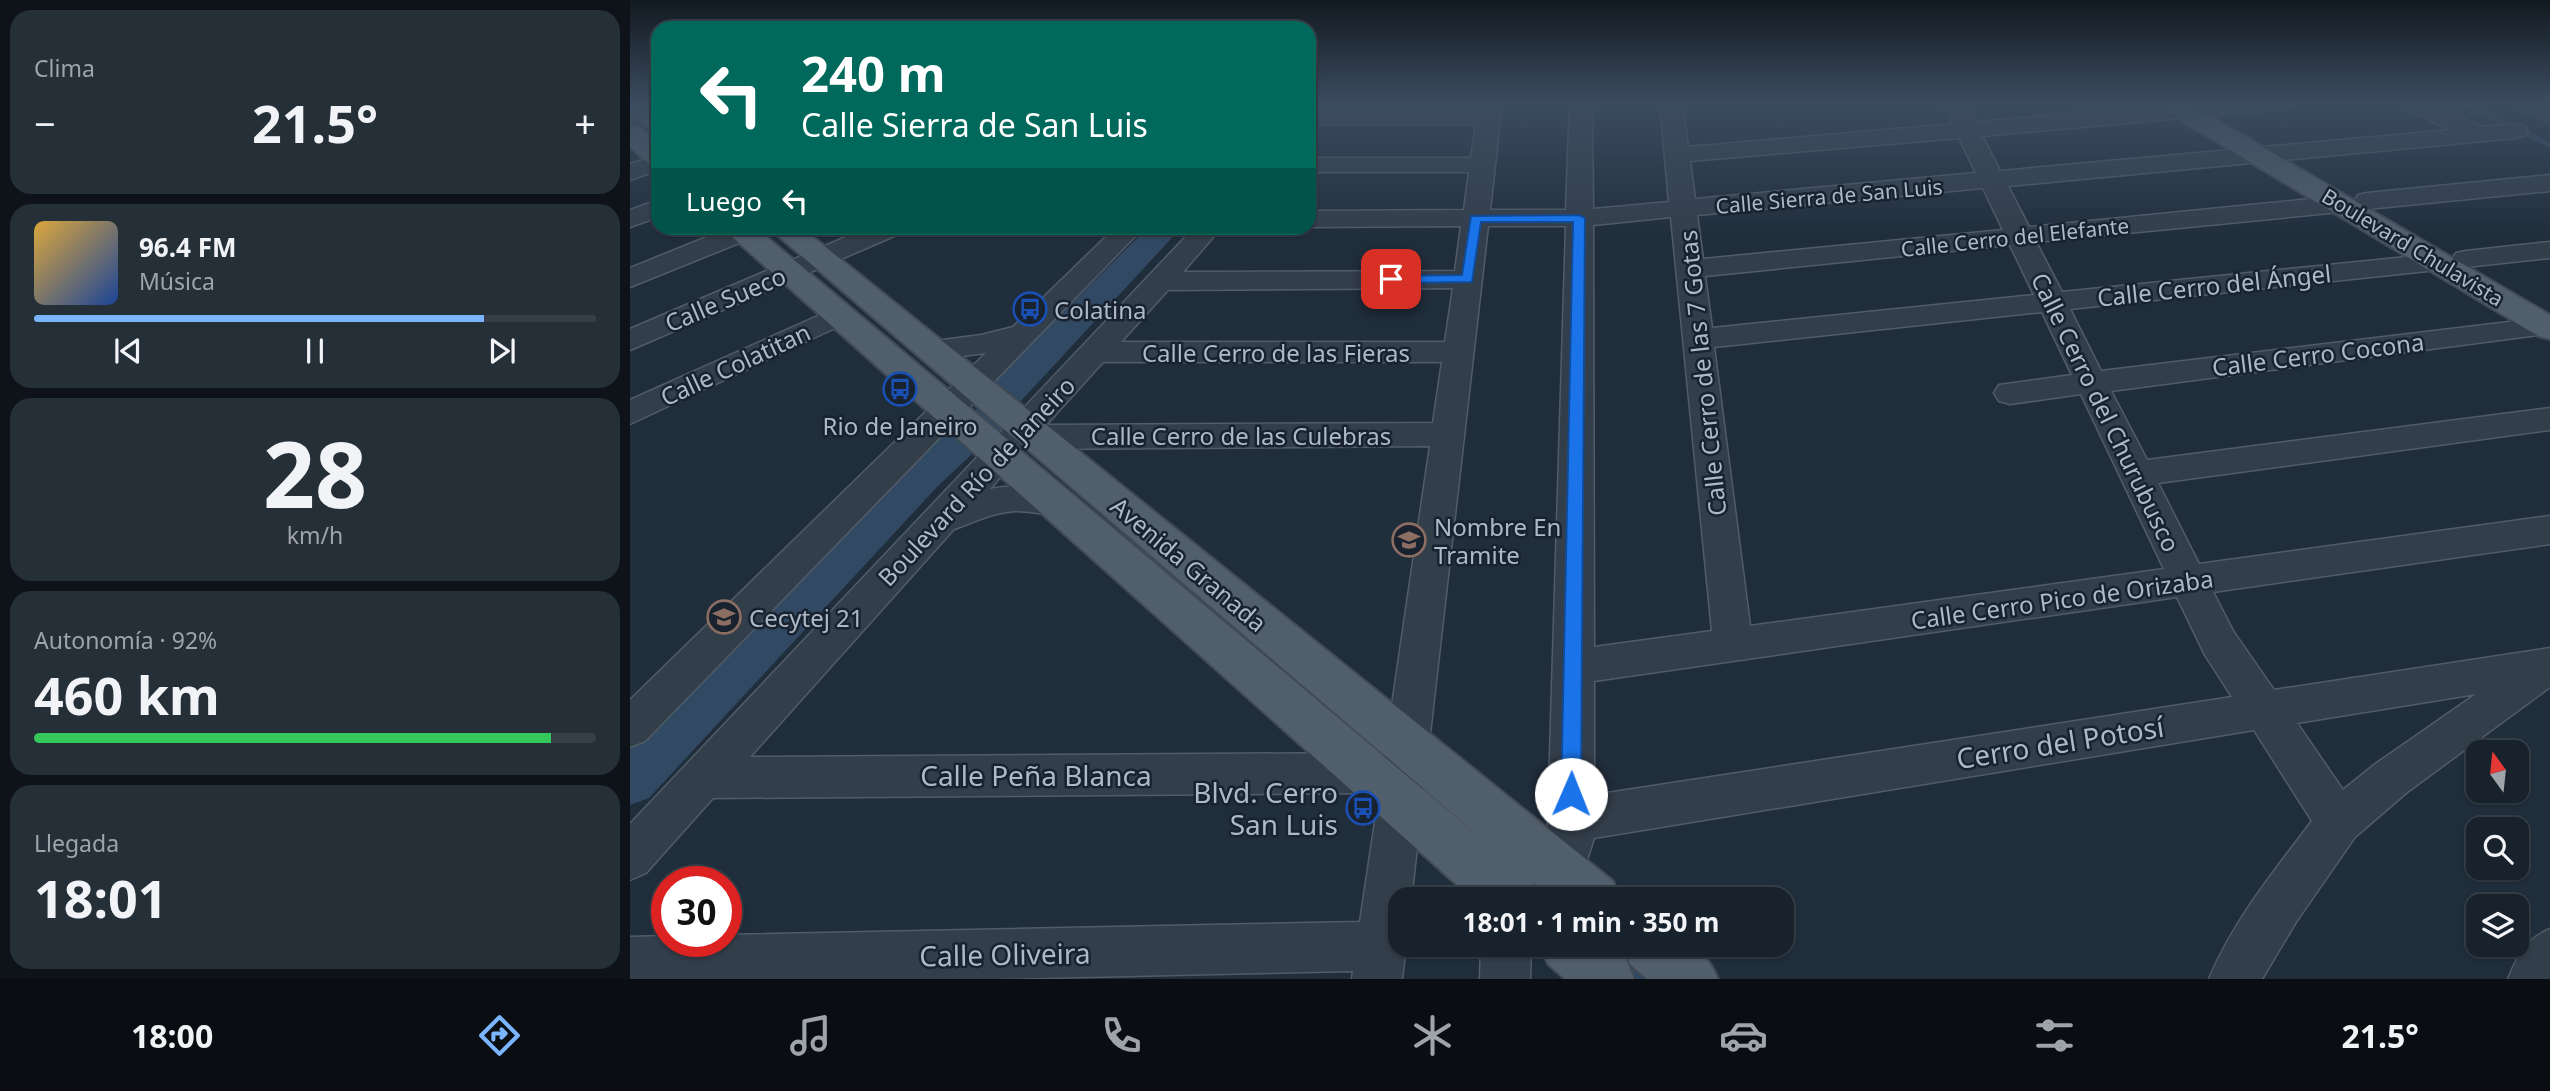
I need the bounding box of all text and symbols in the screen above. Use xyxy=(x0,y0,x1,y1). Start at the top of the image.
text: 240 m xyxy=(801,40,946,106)
icon: left xyxy=(686,49,777,140)
text: Clima xyxy=(34,52,95,84)
text: 21.5° xyxy=(252,87,378,158)
text: − xyxy=(34,97,56,149)
text: + xyxy=(574,97,596,149)
text: Calle Sierra de San Luis xyxy=(801,103,1148,146)
street label: Calle Sierra de San Luis xyxy=(1714,172,1944,220)
icon: left xyxy=(776,182,814,220)
street label: Boulevard Chulavista xyxy=(2317,182,2509,312)
text: Luego xyxy=(686,183,762,219)
street label: Calle Cerro del Elefante xyxy=(1899,211,2131,263)
street label: Calle Cerro de las 7 Gotas xyxy=(1671,228,1733,518)
text: 96.4 FM xyxy=(139,229,236,265)
pin xyxy=(1361,249,1421,309)
street label: Calle Cerro del Ángel xyxy=(2095,256,2333,314)
street label: Calle Sueco xyxy=(659,259,791,339)
icon: arrive xyxy=(1372,260,1410,298)
text: Música xyxy=(139,265,215,297)
street label: Calle Cerro del Churubusco xyxy=(2024,267,2188,557)
bus stop icon: Colatina xyxy=(1011,290,1049,328)
place label: Colatina xyxy=(1054,293,1147,326)
street label: Calle Colatitan xyxy=(655,315,815,413)
street label: Calle Cerro Cocona xyxy=(2210,325,2426,383)
icon: previous xyxy=(109,332,147,370)
icon: pause xyxy=(296,332,334,370)
icon: next xyxy=(483,332,521,370)
street label: Calle Cerro de las Fieras xyxy=(1142,336,1410,369)
street label: Boulevard Río de Janeiro xyxy=(870,369,1082,593)
bus stop icon: Rio de Janeiro xyxy=(881,370,919,408)
place label: Rio de Janeiro xyxy=(823,409,977,442)
text: 28 xyxy=(263,411,367,535)
street label: Calle Cerro de las Culebras xyxy=(1091,419,1391,452)
street label: Avenida Granada xyxy=(1104,489,1274,639)
place label: Nombre En Tramite xyxy=(1434,510,1561,571)
text: km/h xyxy=(287,519,343,551)
school or university icon: Nombre En Tramite xyxy=(1390,521,1428,559)
street label: Calle Cerro Pico de Orizaba xyxy=(1909,561,2215,637)
school or university icon: Cecytej 21 xyxy=(705,598,743,636)
place label: Cecytej 21 xyxy=(749,601,864,634)
text: Autonomía · 92% xyxy=(34,624,217,656)
text: 460 km xyxy=(34,659,220,730)
street label: Cerro del Potosí xyxy=(1954,707,2167,777)
north arrow xyxy=(2466,740,2529,803)
map controls xyxy=(2466,740,2529,957)
street label: Calle Peña Blanca xyxy=(920,756,1152,794)
position arrow xyxy=(1534,757,1608,831)
place label: Blvd. Cerro San Luis xyxy=(1193,773,1338,843)
bus stop icon: Blvd. Cerro San Luis xyxy=(1344,789,1382,827)
button: search xyxy=(2466,817,2529,880)
text: Llegada xyxy=(34,827,119,859)
text: 18:01 xyxy=(34,862,168,933)
speed limit sign: 30 xyxy=(651,866,742,957)
button: layers xyxy=(2466,894,2529,957)
text: 18:01 · 1 min · 350 m xyxy=(1463,904,1719,940)
street label: Calle Oliveira xyxy=(919,934,1091,974)
icon: directions xyxy=(475,1011,524,1060)
icon: music xyxy=(786,1011,835,1060)
icon: phone xyxy=(1097,1011,1146,1060)
icon: climate xyxy=(1408,1011,1457,1060)
icon: car xyxy=(1719,1011,1768,1060)
icon: filters xyxy=(2030,1011,2079,1060)
text: 18:00 xyxy=(131,1014,213,1057)
text: 21.5° xyxy=(2341,1014,2419,1057)

